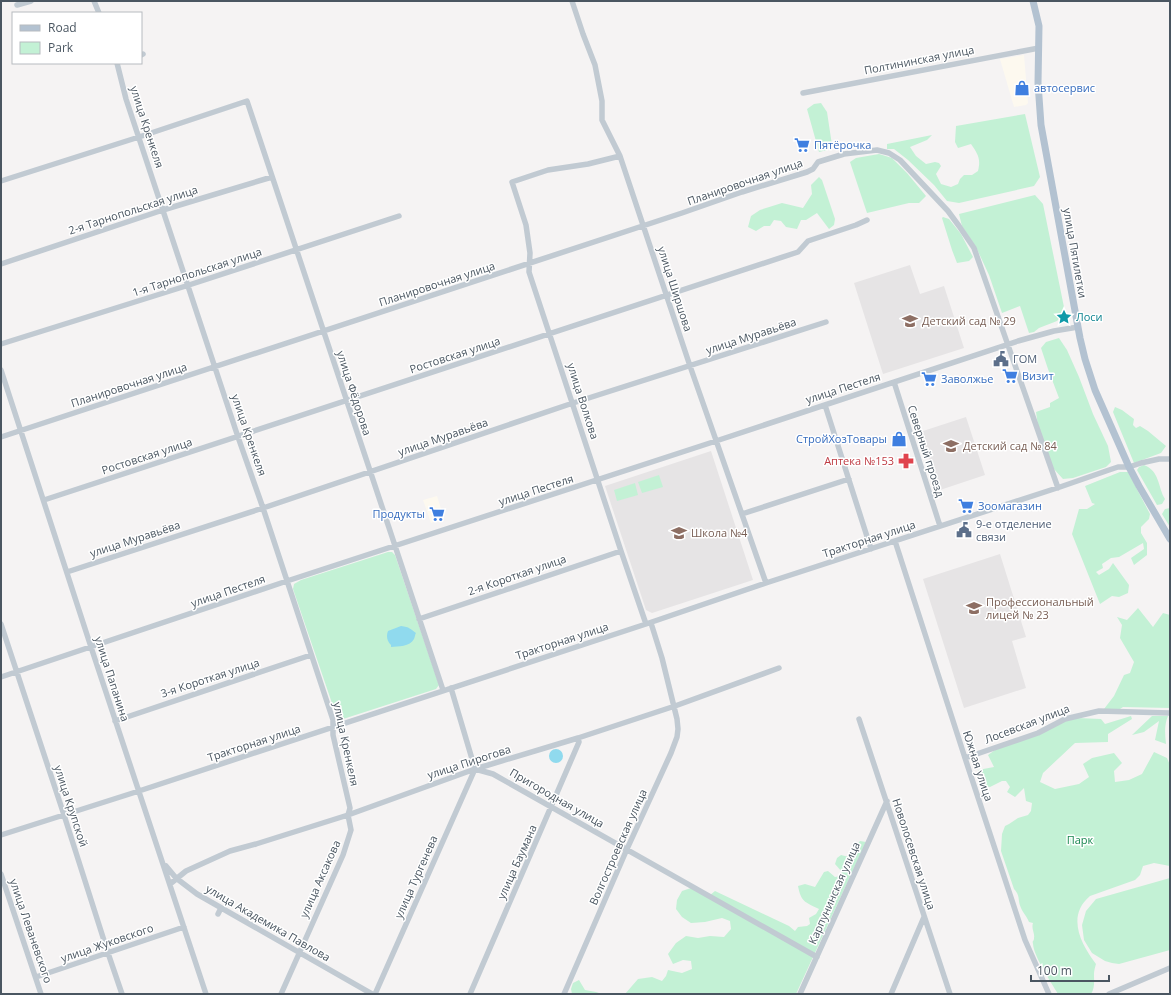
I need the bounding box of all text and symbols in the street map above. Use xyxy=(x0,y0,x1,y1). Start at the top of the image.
legend xyxy=(12,12,142,64)
text: Road xyxy=(48,19,77,36)
text: Park xyxy=(48,39,74,56)
street label: Полтининская улица xyxy=(863,41,975,78)
shop icon: автосервис xyxy=(1013,79,1031,97)
place label: автосервис xyxy=(1034,80,1095,95)
street label: улица Кренкеля xyxy=(127,84,168,170)
supermarket icon: Пятёрочка xyxy=(793,136,811,154)
place label: Пятёрочка xyxy=(814,137,871,152)
street label: Планировочная улица xyxy=(685,155,805,208)
street label: 2-я Тарнопольская улица xyxy=(66,181,200,238)
street label: улица Пятилетки xyxy=(1060,207,1091,299)
street label: 1-я Тарнопольская улица xyxy=(130,243,264,300)
street label: улица Ширшова xyxy=(655,244,696,333)
street label: Планировочная улица xyxy=(377,258,497,309)
place icon: Лоси xyxy=(1055,308,1073,326)
place label: Лоси xyxy=(1076,309,1103,324)
school or university icon: Детский сад № 29 xyxy=(901,312,919,330)
place label: Детский сад № 29 xyxy=(922,313,1016,328)
street label: улица Муравьёва xyxy=(704,314,798,357)
street label: Ростовская улица xyxy=(408,333,502,376)
street label: улица Фёдорова xyxy=(334,349,375,437)
public building icon: ГОМ xyxy=(992,350,1010,368)
place label: ГОМ xyxy=(1013,351,1037,366)
street label: Планировочная улица xyxy=(69,359,189,410)
street label: улица Волкова xyxy=(564,361,603,441)
supermarket icon: Визит xyxy=(1001,367,1019,385)
street label: улица Пестеля xyxy=(804,368,882,407)
place label: Визит xyxy=(1022,368,1054,383)
supermarket icon: Заволжье xyxy=(920,370,938,388)
place label: Заволжье xyxy=(941,371,994,386)
street label: улица Кренкеля xyxy=(228,392,270,478)
street label: Северный проезд xyxy=(905,403,949,499)
street label: улица Муравьёва xyxy=(396,414,490,459)
shop icon: СтройХозТовары xyxy=(890,430,908,448)
place label: СтройХозТовары xyxy=(796,431,887,446)
street label: Ростовская улица xyxy=(100,434,194,477)
school or university icon: Детский сад № 84 xyxy=(942,437,960,455)
place label: Детский сад № 84 xyxy=(963,438,1058,453)
pharmacy icon: Аптека №153 xyxy=(897,452,915,470)
place label: Аптека №153 xyxy=(824,453,894,468)
street label: улица Пестеля xyxy=(497,470,575,509)
supermarket icon: Зоомагазин xyxy=(957,497,975,515)
place label: Зоомагазин xyxy=(978,498,1042,513)
supermarket icon: Продукты xyxy=(428,505,446,523)
place label: Продукты xyxy=(373,506,425,521)
street label: Тракторная улица xyxy=(820,516,917,561)
place label: 9-е отделение связи xyxy=(976,516,1052,544)
street label: улица Муравьёва xyxy=(88,517,182,560)
public building icon: 9-е отделение связи xyxy=(955,521,973,539)
school or university icon: Школа №4 xyxy=(670,524,688,542)
place label: Школа №4 xyxy=(691,525,748,540)
street label: 2-я Короткая улица xyxy=(466,551,568,598)
street label: улица Пестеля xyxy=(189,571,267,610)
place label: Профессиональный лицей № 23 xyxy=(986,594,1094,622)
school or university icon: Профессиональный лицей № 23 xyxy=(965,599,983,617)
street label: Тракторная улица xyxy=(513,618,610,663)
street label: улица Папанина xyxy=(92,634,133,723)
street label: 3-я Короткая улица xyxy=(158,654,261,701)
street label: Лосевская улица xyxy=(982,700,1071,747)
street label: улица Кренкеля xyxy=(330,701,363,787)
street label: Тракторная улица xyxy=(205,720,302,765)
street label: Южная улица xyxy=(960,729,997,803)
street label: улица Пирогова xyxy=(425,741,512,782)
street label: улица Крупской xyxy=(51,763,92,849)
street label: Пригородная улица xyxy=(507,764,607,831)
street label: Волгостроевская улица xyxy=(585,786,650,907)
street label: Новолосевская улица xyxy=(889,796,940,911)
street label: улица Баумана xyxy=(493,822,540,902)
park label: Парк xyxy=(1067,832,1094,847)
street label: улица Тургенева xyxy=(390,833,441,921)
street label: улица Аксакова xyxy=(296,838,343,920)
street label: Карпунинская улица xyxy=(804,839,863,946)
street label: улица Леваневского xyxy=(7,877,56,985)
street label: улица Академика Павлова xyxy=(203,881,333,964)
street label: улица Жуковского xyxy=(59,920,155,965)
scale bar xyxy=(1031,957,1109,983)
text: 100 m xyxy=(1037,962,1072,979)

